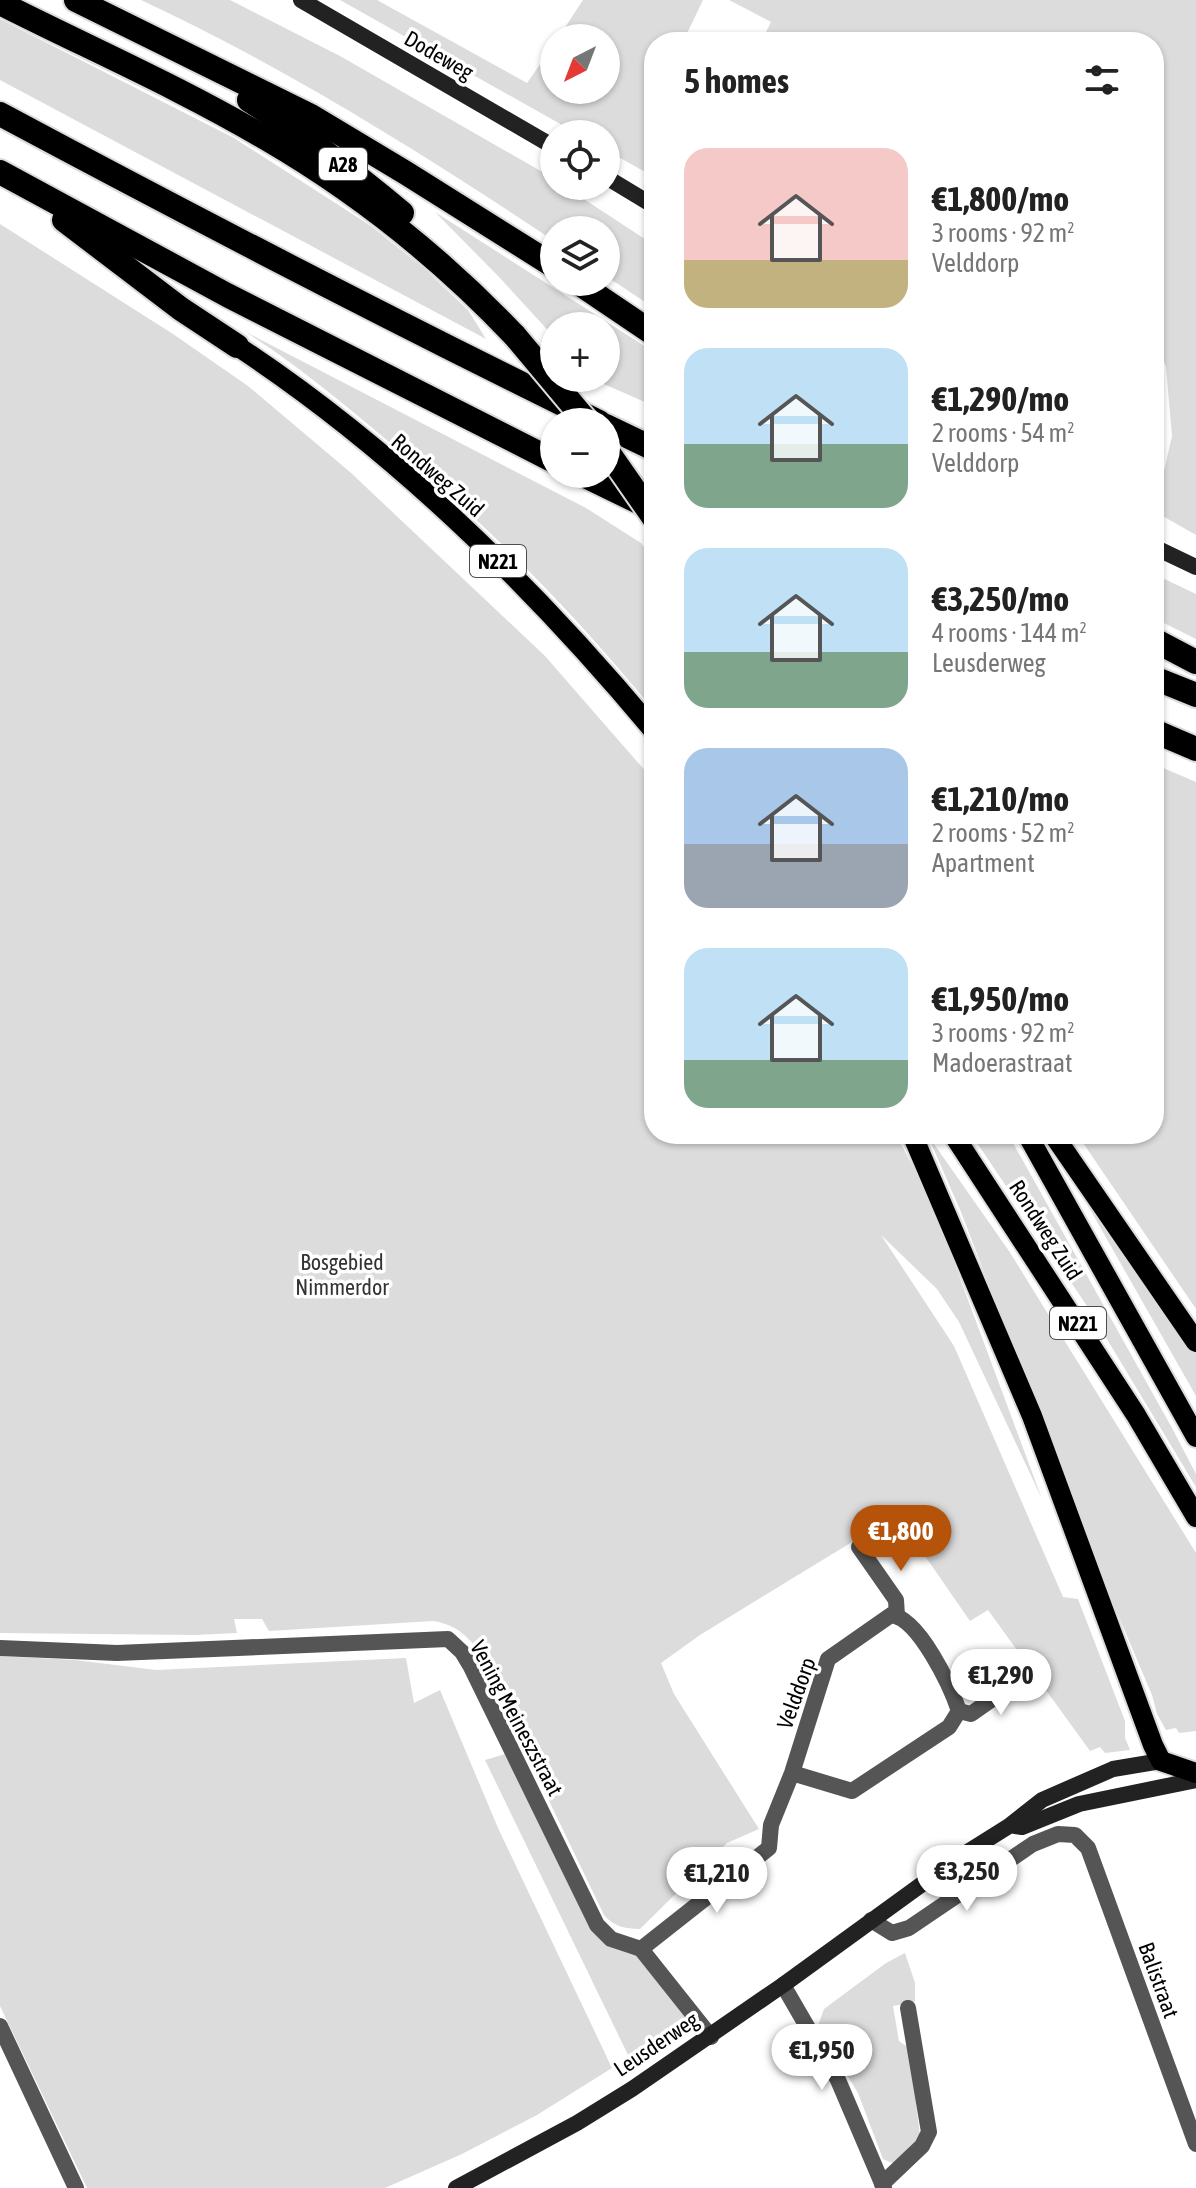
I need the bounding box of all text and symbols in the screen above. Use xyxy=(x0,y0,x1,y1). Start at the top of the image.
north arrow xyxy=(540,24,620,104)
map controls xyxy=(540,24,620,488)
street label: Dodeweg xyxy=(400,25,479,85)
icon: filters xyxy=(1080,58,1124,102)
text: 5 homes xyxy=(684,61,789,100)
button: locate xyxy=(540,120,620,200)
road number: A28 xyxy=(319,148,367,180)
text: €1,800/mo xyxy=(932,179,1069,218)
icon: home xyxy=(748,180,844,276)
button: layers xyxy=(540,216,620,296)
text: 3 rooms · 92 m² xyxy=(932,218,1074,248)
text: Velddorp xyxy=(932,248,1019,278)
button: + xyxy=(540,312,620,392)
text: €1,290/mo xyxy=(932,379,1069,418)
icon: home xyxy=(748,380,844,476)
button: − xyxy=(540,408,620,488)
text: 2 rooms · 54 m² xyxy=(932,418,1074,448)
street label: Rondweg Zuid xyxy=(387,428,489,522)
text: Velddorp xyxy=(932,448,1019,478)
road number: N221 xyxy=(470,545,526,577)
text: €3,250/mo xyxy=(932,579,1069,618)
icon: home xyxy=(748,580,844,676)
text: 4 rooms · 144 m² xyxy=(932,618,1087,648)
text: Leusderweg xyxy=(932,648,1046,678)
text: €1,210/mo xyxy=(932,779,1069,818)
icon: home xyxy=(748,780,844,876)
text: 2 rooms · 52 m² xyxy=(932,818,1074,848)
text: Apartment xyxy=(932,848,1035,878)
text: €1,950/mo xyxy=(932,979,1069,1018)
icon: home xyxy=(748,980,844,1076)
text: 3 rooms · 92 m² xyxy=(932,1018,1074,1048)
text: Madoerastraat xyxy=(932,1048,1073,1078)
street label: Rondweg Zuid xyxy=(1004,1175,1088,1285)
park label: Bosgebied Nimmerdor xyxy=(295,1249,389,1300)
road number: N221 xyxy=(1050,1307,1106,1339)
pin: €1,800 xyxy=(836,1505,966,1573)
text: €1,800 xyxy=(868,1516,934,1546)
street label: Vening Meineszstraat xyxy=(465,1636,569,1800)
pin: €1,290 xyxy=(936,1649,1066,1717)
street label: Velddorp xyxy=(771,1654,821,1732)
text: €1,290 xyxy=(968,1660,1034,1690)
pin: €3,250 xyxy=(902,1845,1032,1913)
pin: €1,210 xyxy=(652,1847,782,1915)
text: €3,250 xyxy=(934,1856,1000,1886)
text: €1,210 xyxy=(684,1858,750,1888)
street label: Balistraat xyxy=(1133,1939,1185,2021)
street label: Leusderweg xyxy=(609,2006,704,2082)
pin: €1,950 xyxy=(757,2024,887,2092)
text: €1,950 xyxy=(789,2035,855,2065)

